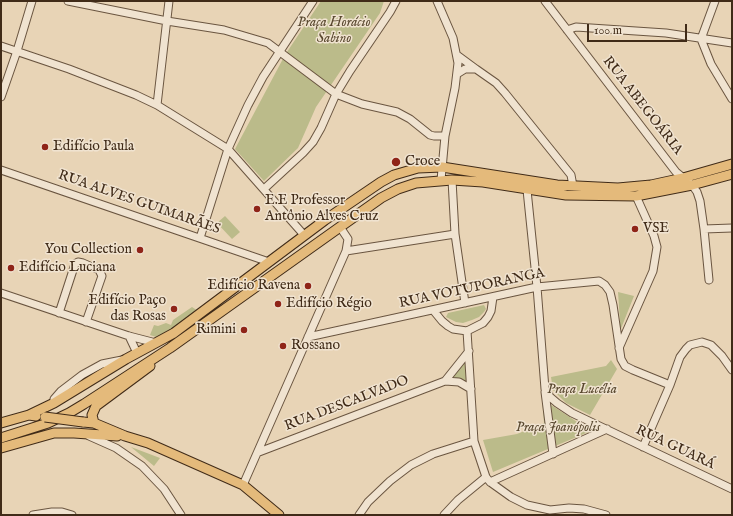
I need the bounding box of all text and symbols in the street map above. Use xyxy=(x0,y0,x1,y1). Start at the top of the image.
park label: Praça Horácio Sabino xyxy=(297,15,371,48)
scale bar xyxy=(589,16,689,42)
text: 100 m xyxy=(594,23,622,38)
street label: RUA ABEGOÁRIA xyxy=(598,53,686,159)
place label: Edifício Paula xyxy=(53,139,134,155)
marker: Edifício Paula xyxy=(40,142,50,152)
place label: Croce xyxy=(405,154,440,170)
marker: Croce xyxy=(390,156,402,168)
street label: RUA ALVES GUIMARÃES xyxy=(56,167,222,239)
place label: E.E Professor Antônio Alves Cruz xyxy=(265,193,378,226)
marker: E.E Professor Antônio Alves Cruz xyxy=(252,204,262,214)
place label: VSE xyxy=(643,221,669,237)
marker: VSE xyxy=(630,224,640,234)
place label: You Collection xyxy=(45,242,132,258)
marker: You Collection xyxy=(135,245,145,255)
place label: Edifício Luciana xyxy=(19,260,115,276)
marker: Edifício Luciana xyxy=(6,263,16,273)
street label: RUA VOTUPORANGA xyxy=(398,265,546,313)
place label: Edifício Ravena xyxy=(207,278,300,294)
marker: Edifício Ravena xyxy=(303,281,313,291)
place label: Edifício Paço das Rosas xyxy=(88,293,166,326)
place label: Edifício Régio xyxy=(286,296,372,312)
marker: Edifício Régio xyxy=(273,299,283,309)
marker: Edifício Paço das Rosas xyxy=(169,304,179,314)
place label: Rimini xyxy=(196,322,236,338)
marker: Rimini xyxy=(239,325,249,335)
place label: Rossano xyxy=(291,338,340,354)
marker: Rossano xyxy=(278,341,288,351)
street label: RUA DESCALVADO xyxy=(283,373,411,435)
park label: Praça Lucélia xyxy=(547,382,617,398)
park label: Praça Joanópolis xyxy=(516,420,600,436)
street label: RUA GUARÁ xyxy=(633,422,717,474)

